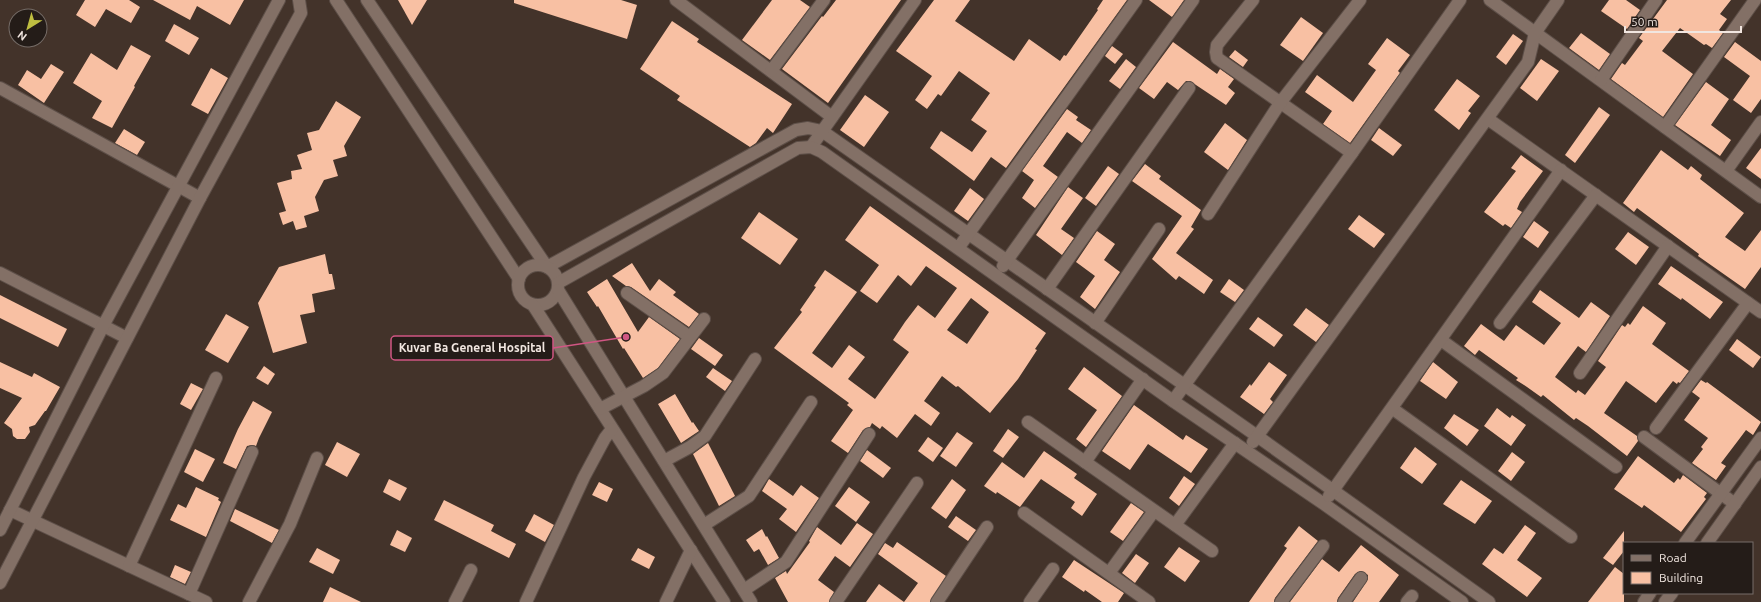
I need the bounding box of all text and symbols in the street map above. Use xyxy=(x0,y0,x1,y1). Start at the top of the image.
north arrow xyxy=(8,8,48,48)
scale bar xyxy=(1625,8,1741,34)
text: 50 m xyxy=(1631,15,1658,28)
text: N xyxy=(15,29,29,43)
callout: Kuvar Ba General Hospital xyxy=(391,336,553,360)
text: Kuvar Ba General Hospital xyxy=(399,341,546,354)
legend xyxy=(1623,542,1753,594)
text: Road xyxy=(1659,551,1687,564)
text: Building xyxy=(1659,571,1703,584)

